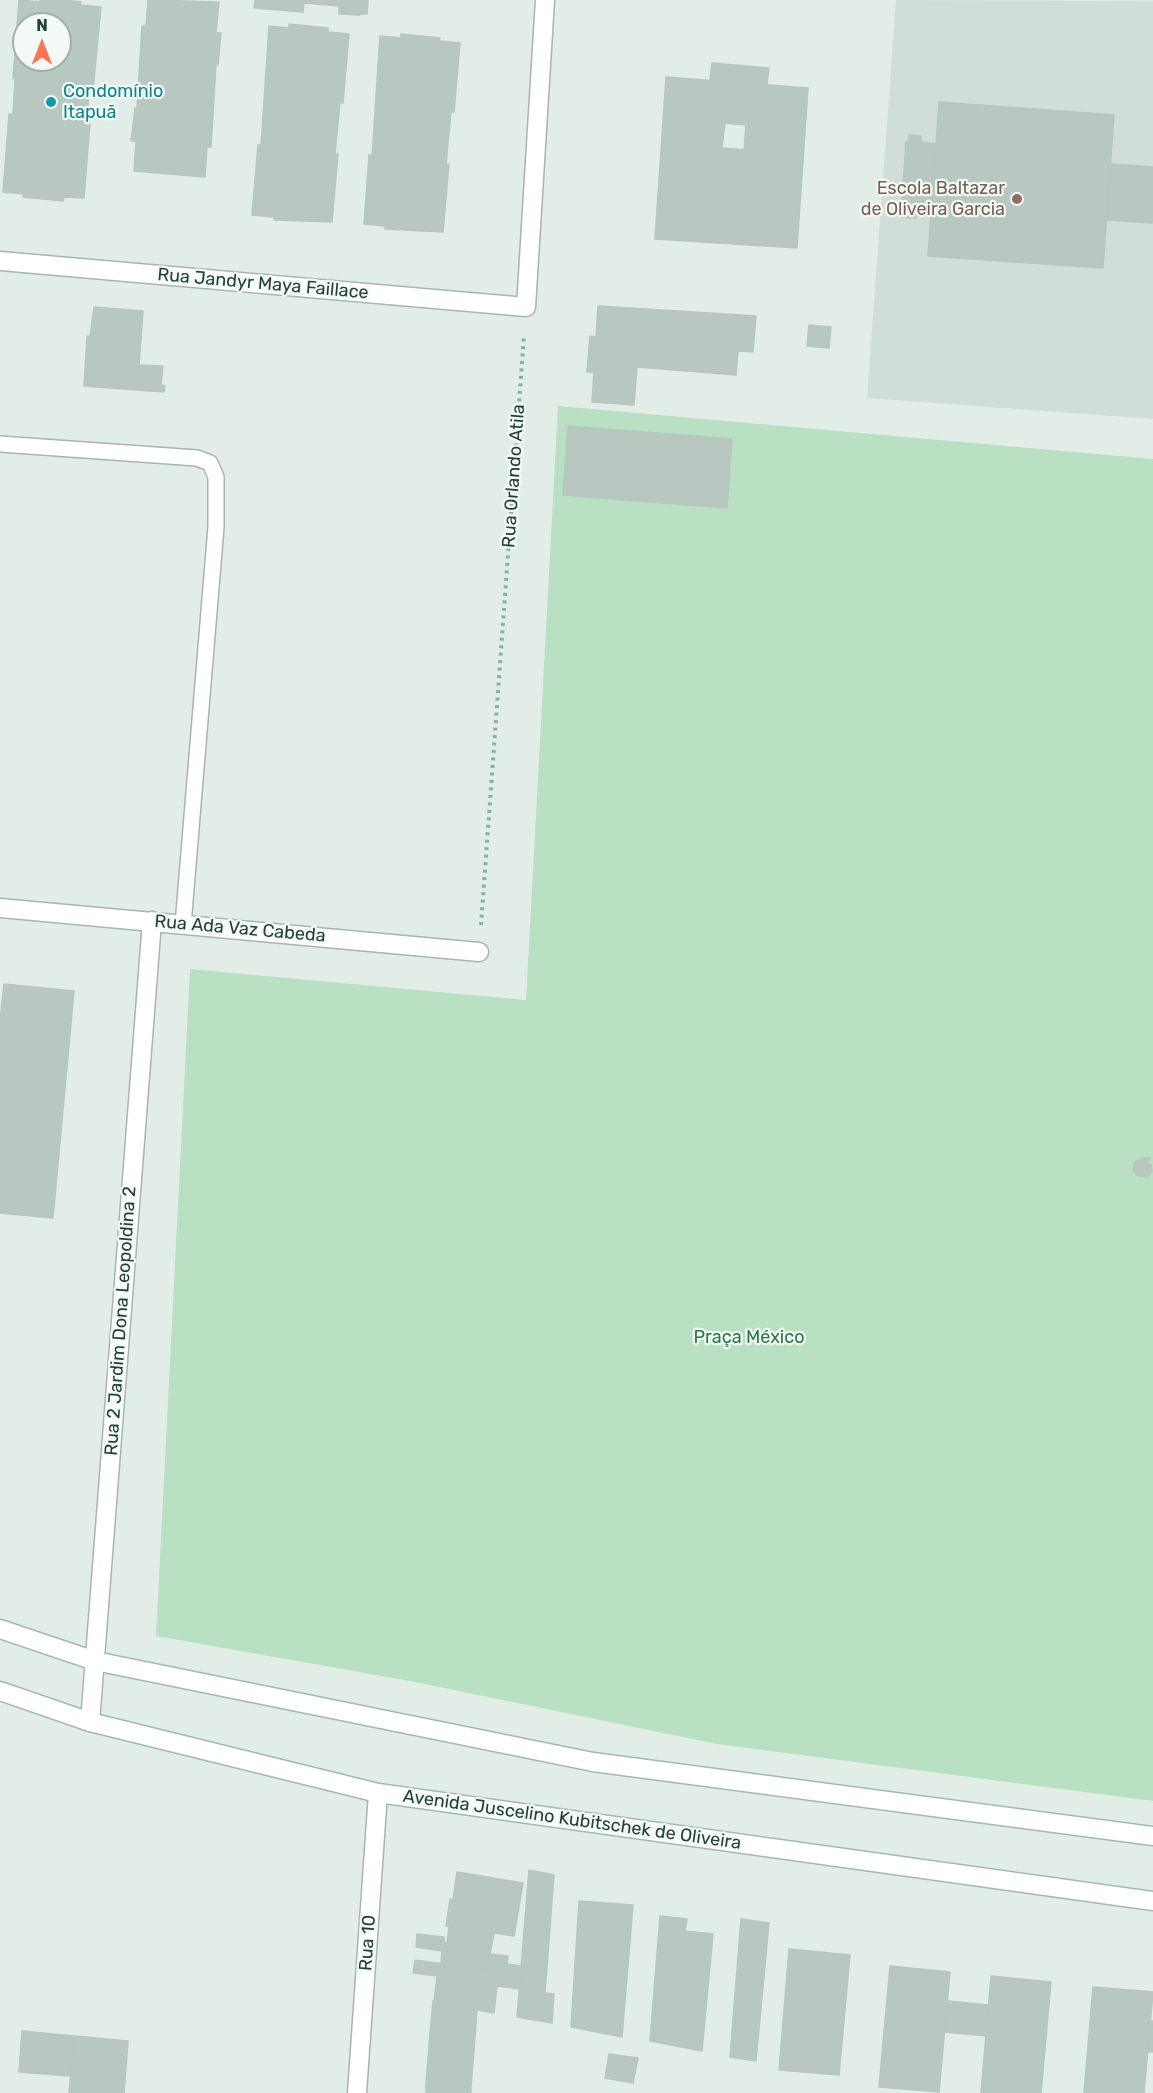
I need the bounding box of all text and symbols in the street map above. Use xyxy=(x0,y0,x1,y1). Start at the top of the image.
north arrow xyxy=(12,12,72,72)
text: N xyxy=(36,16,48,35)
place label: Condomínio Itapuã xyxy=(63,81,163,124)
marker: Condomínio Itapuã xyxy=(44,95,58,109)
place label: Escola Baltazar de Oliveira Garcia xyxy=(861,178,1005,220)
marker: Escola Baltazar de Oliveira Garcia xyxy=(1010,192,1024,206)
street label: Rua Jandyr Maya Faillace xyxy=(156,264,370,304)
street label: Rua Orlando Atila xyxy=(498,403,530,549)
street label: Rua Ada Vaz Cabeda xyxy=(154,911,326,947)
street label: Rua 2 Jardim Dona Leopoldina 2 xyxy=(101,1186,141,1456)
park label: Praça México xyxy=(694,1327,804,1349)
street label: Avenida Juscelino Kubitschek de Oliveira xyxy=(401,1786,743,1854)
street label: Rua 10 xyxy=(355,1914,381,1972)

